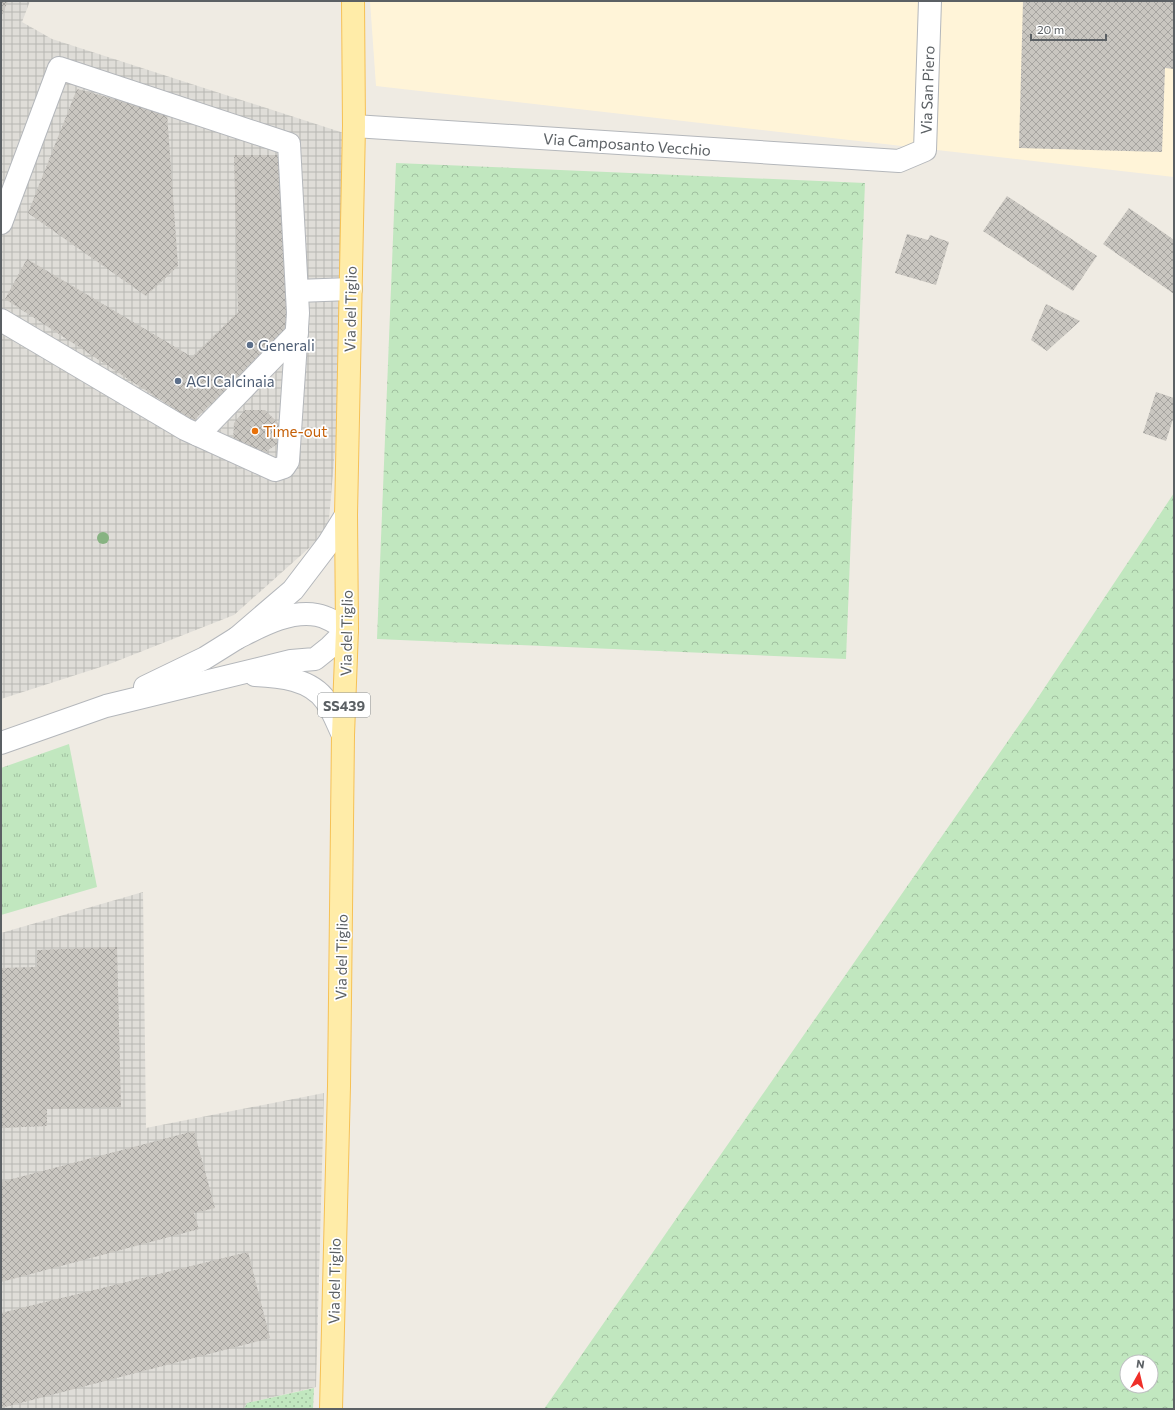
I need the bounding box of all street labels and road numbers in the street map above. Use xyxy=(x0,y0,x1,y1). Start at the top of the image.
street label: Via San Piero xyxy=(916,45,938,135)
street label: Via Camposanto Vecchio xyxy=(542,129,712,159)
street label: Via del Tiglio xyxy=(340,266,360,352)
street label: Via del Tiglio xyxy=(336,590,356,676)
road number: SS439 xyxy=(318,693,370,717)
street label: Via del Tiglio xyxy=(331,914,351,1000)
street label: Via del Tiglio xyxy=(324,1238,344,1324)

